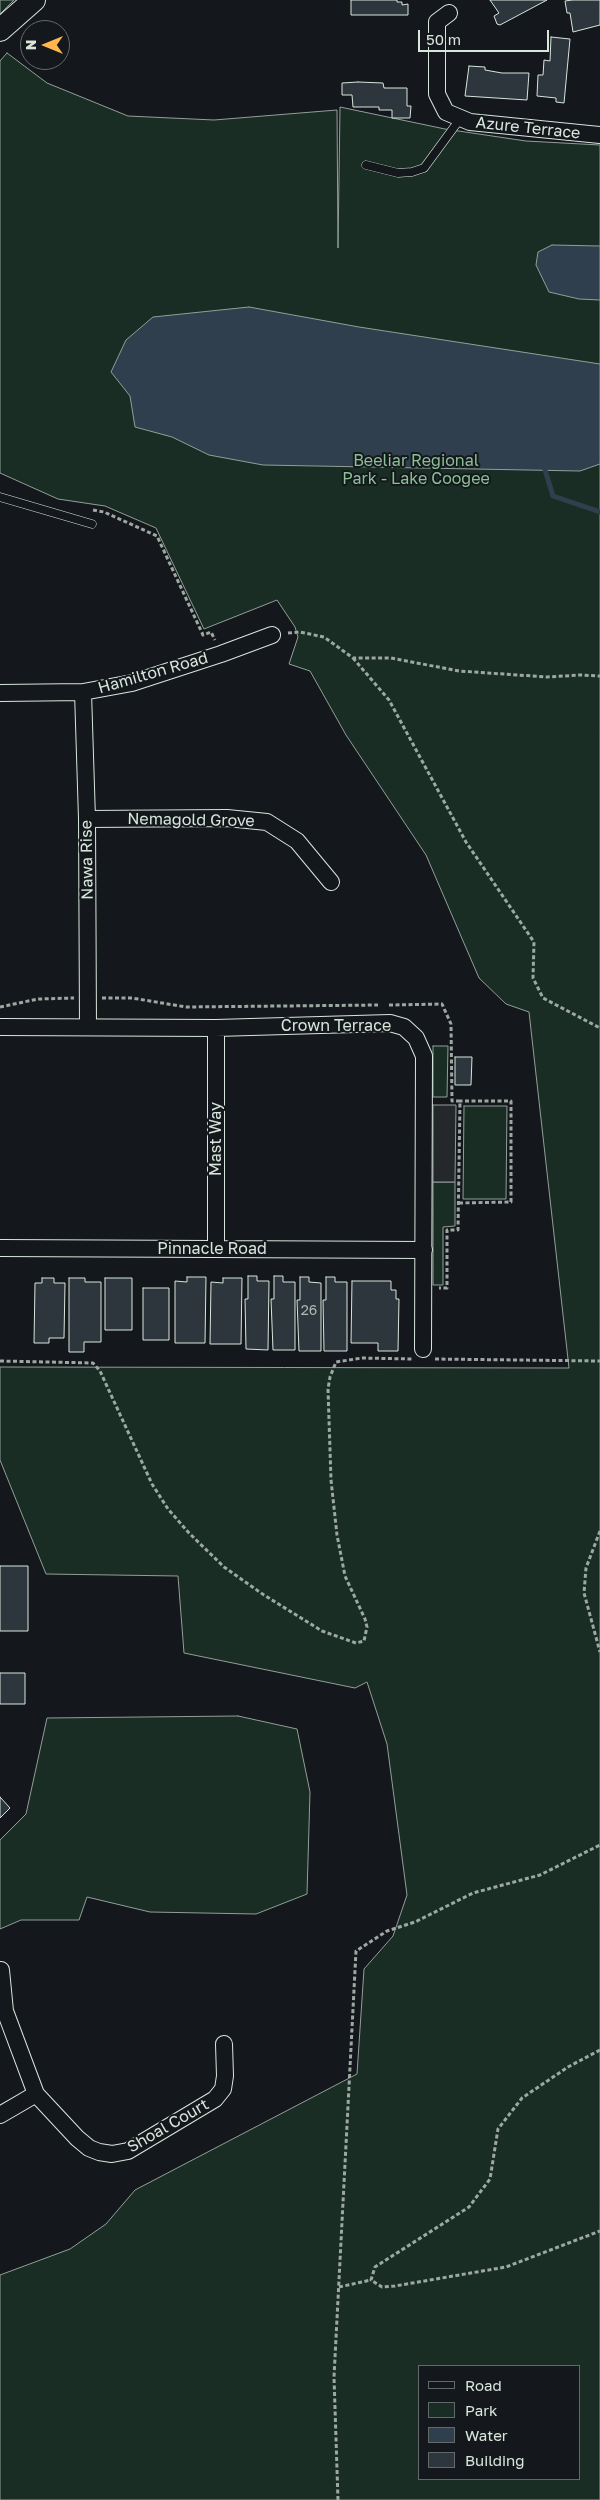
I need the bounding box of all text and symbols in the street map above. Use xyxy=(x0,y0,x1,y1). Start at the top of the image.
north arrow xyxy=(20,20,70,70)
scale bar xyxy=(420,20,551,52)
text: 50 m xyxy=(426,30,461,48)
text: N xyxy=(22,40,39,50)
street label: Azure Terrace xyxy=(475,113,581,143)
park label: Beeliar Regional Park - Lake Coogee xyxy=(342,451,490,489)
street label: Hamilton Road xyxy=(96,648,210,698)
street label: Nemagold Grove xyxy=(127,809,255,831)
street label: Nawa Rise xyxy=(77,820,97,900)
street label: Crown Terrace xyxy=(281,1016,391,1036)
street label: Mast Way xyxy=(206,1102,226,1176)
street label: Pinnacle Road xyxy=(157,1239,267,1259)
house number: 26 xyxy=(301,1303,317,1319)
street label: Shoal Court xyxy=(124,2095,212,2157)
legend xyxy=(418,2365,580,2480)
text: Road xyxy=(465,2376,502,2394)
text: Park xyxy=(465,2401,497,2419)
text: Water xyxy=(465,2426,508,2444)
text: Building xyxy=(465,2451,525,2469)

